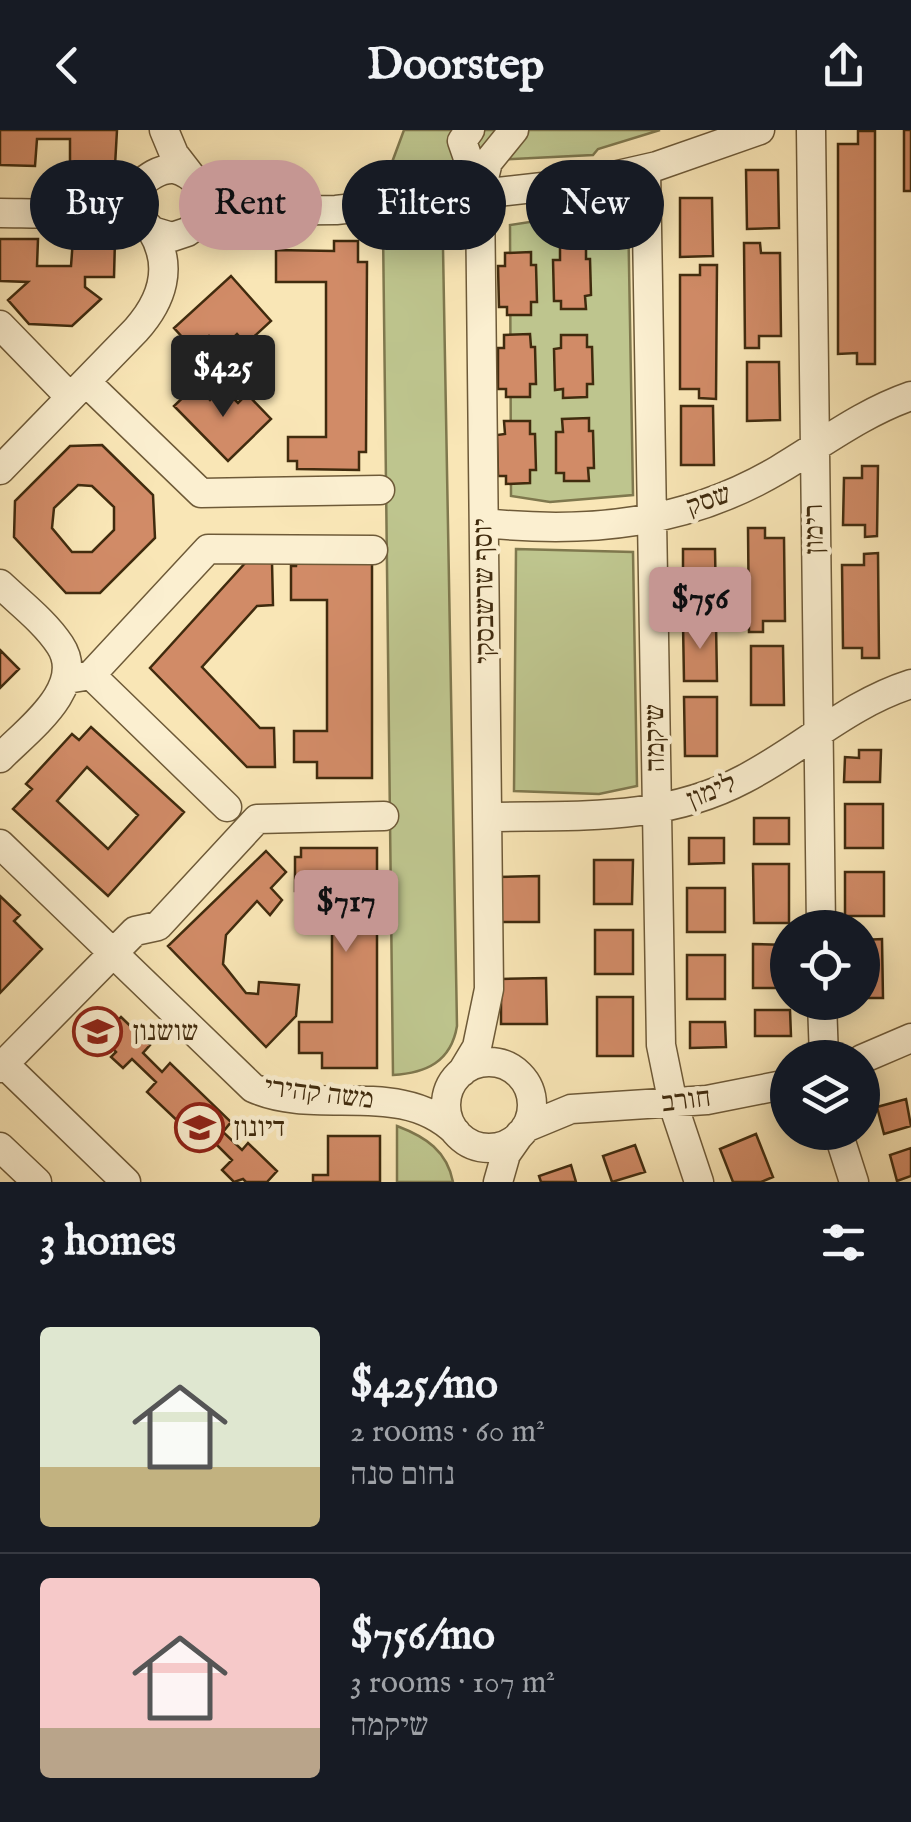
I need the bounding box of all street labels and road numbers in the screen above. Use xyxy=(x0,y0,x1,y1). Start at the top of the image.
street label: שסק xyxy=(682,477,736,525)
street label: רימון xyxy=(797,504,833,554)
street label: יוסף שרשבסקי xyxy=(466,518,504,664)
street label: שיקמה xyxy=(638,703,674,773)
street label: לימון xyxy=(682,766,742,818)
street label: משה קהירי xyxy=(262,1070,376,1118)
street label: חורב xyxy=(659,1081,713,1121)

